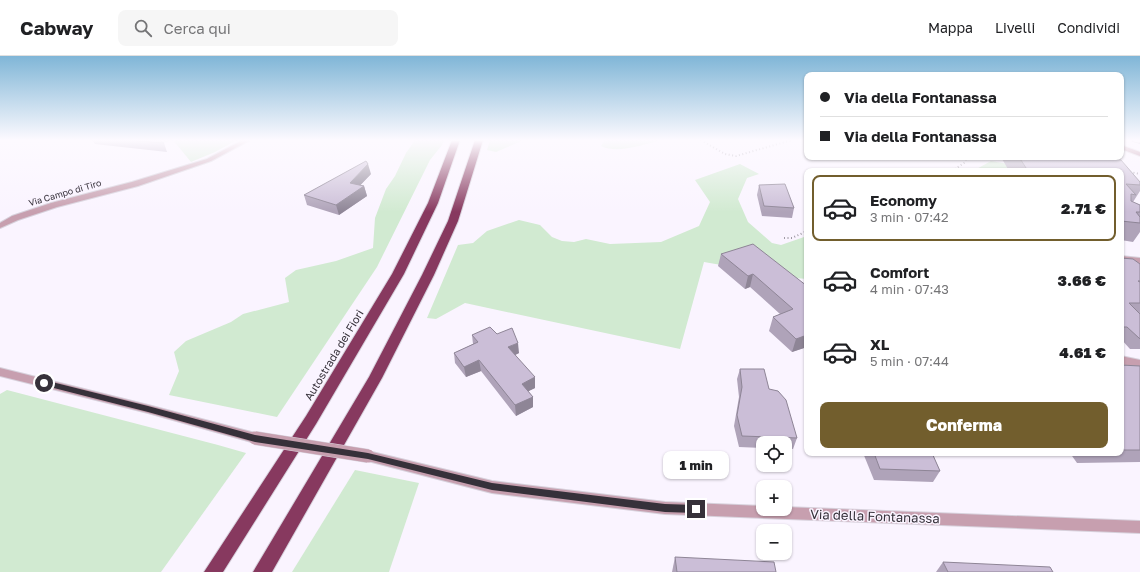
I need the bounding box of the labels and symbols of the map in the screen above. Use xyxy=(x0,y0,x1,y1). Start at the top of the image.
street label: Via Campo di Tiro xyxy=(27,177,103,208)
street label: Autostrada dei Fiori xyxy=(301,307,366,402)
route start xyxy=(35,374,53,392)
callout: 1 min xyxy=(663,451,729,479)
route end xyxy=(687,500,705,518)
street label: Via della Fontanassa xyxy=(810,506,940,526)

